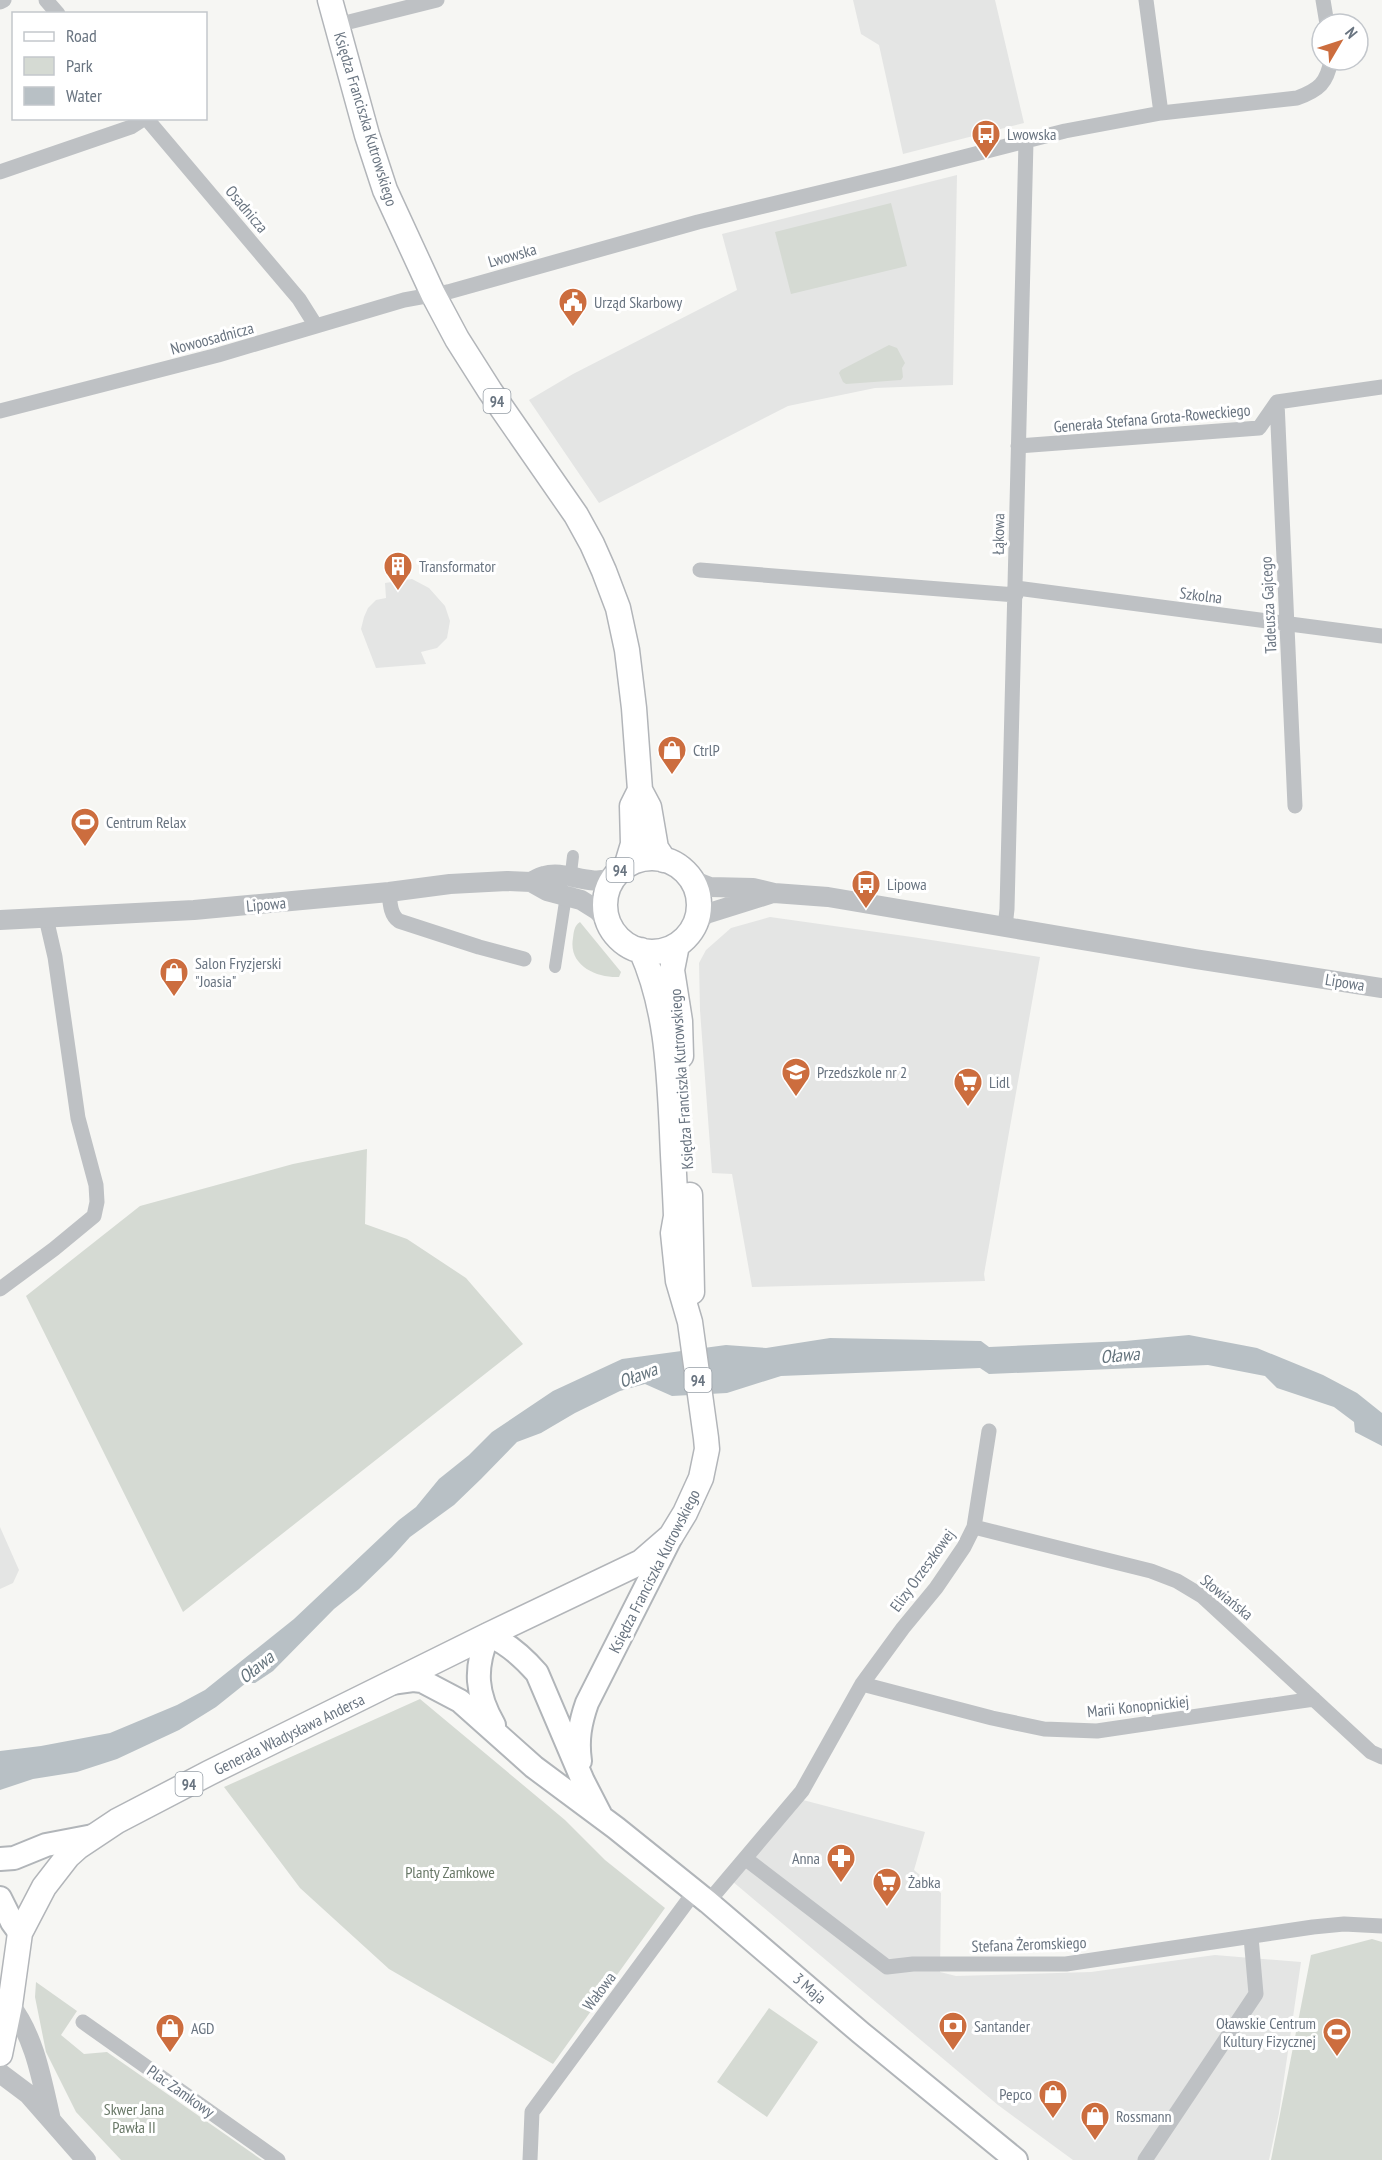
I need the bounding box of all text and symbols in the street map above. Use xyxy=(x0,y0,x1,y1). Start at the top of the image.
legend xyxy=(12,12,207,120)
north arrow xyxy=(1310,12,1370,72)
text: N xyxy=(1341,23,1362,42)
text: Road xyxy=(66,24,97,47)
street label: Księdza Franciszka Kutrowskiego xyxy=(330,29,402,209)
text: Park xyxy=(66,54,93,77)
text: Water xyxy=(66,84,102,107)
bus stop icon: Lwowska xyxy=(970,118,1002,160)
place label: Lwowska xyxy=(1007,124,1056,144)
street label: Osadnicza xyxy=(221,181,273,237)
street label: Lwowska xyxy=(486,239,538,271)
public building icon: Urząd Skarbowy xyxy=(557,286,589,328)
place label: Urząd Skarbowy xyxy=(594,292,682,312)
street label: Nowoosadnicza xyxy=(168,317,256,359)
road number: 94 xyxy=(484,389,510,413)
street label: Generała Stefana Grota-Roweckiego xyxy=(1053,399,1251,437)
street label: Łąkowa xyxy=(988,513,1008,555)
building icon: Transformator xyxy=(382,550,414,592)
place label: Transformator xyxy=(419,556,496,576)
street label: Tadeusza Gajcego xyxy=(1255,556,1281,654)
street label: Szkolna xyxy=(1179,582,1223,608)
shop icon: CtrlP xyxy=(656,734,688,776)
place label: CtrlP xyxy=(693,740,720,760)
sports icon: Centrum Relax xyxy=(69,806,101,848)
place label: Centrum Relax xyxy=(106,812,187,832)
road number: 94 xyxy=(606,858,634,882)
bus stop icon: Lipowa xyxy=(850,868,882,910)
place label: Lipowa xyxy=(887,874,927,894)
street label: Lipowa xyxy=(245,892,287,916)
place label: Salon Fryzjerski "Joasia" xyxy=(195,953,282,991)
shop icon: Salon Fryzjerski "Joasia" xyxy=(158,956,190,998)
street label: Lipowa xyxy=(1324,969,1366,995)
street label: Księdza Franciszka Kutrowskiego xyxy=(665,988,697,1170)
school or university icon: Przedszkole nr 2 xyxy=(780,1056,812,1098)
place label: Przedszkole nr 2 xyxy=(817,1062,907,1082)
supermarket icon: Lidl xyxy=(952,1066,984,1108)
place label: Lidl xyxy=(989,1072,1010,1092)
water label: Oława xyxy=(1100,1342,1141,1368)
water label: Oława xyxy=(616,1357,661,1393)
road number: 94 xyxy=(684,1368,712,1392)
street label: Księdza Franciszka Kutrowskiego xyxy=(604,1486,704,1656)
street label: Elizy Orzeszkowej xyxy=(885,1525,959,1615)
street label: Słowiańska xyxy=(1197,1570,1257,1624)
water label: Oława xyxy=(234,1645,279,1688)
street label: Generała Władysława Andersa xyxy=(211,1689,367,1779)
street label: Marii Konopnickiej xyxy=(1086,1691,1190,1721)
road number: 94 xyxy=(176,1772,202,1796)
pharmacy icon: Anna xyxy=(825,1842,857,1884)
place label: Anna xyxy=(792,1848,820,1868)
park label: Planty Zamkowe xyxy=(405,1862,495,1882)
supermarket icon: Żabka xyxy=(871,1866,903,1908)
place label: Żabka xyxy=(908,1872,941,1892)
street label: Stefana Żeromskiego xyxy=(971,1932,1087,1956)
street label: Wałowa xyxy=(578,1968,620,2014)
street label: 3 Maja xyxy=(789,1968,831,2008)
bank icon: Santander xyxy=(937,2010,969,2052)
shop icon: AGD xyxy=(154,2012,186,2054)
place label: Oławskie Centrum Kultury Fizycznej xyxy=(1216,2013,1316,2051)
place label: Santander xyxy=(974,2016,1031,2036)
sports icon: Oławskie Centrum Kultury Fizycznej xyxy=(1321,2016,1353,2058)
place label: AGD xyxy=(191,2018,215,2038)
street label: Plac Zamkowy xyxy=(143,2060,219,2122)
shop icon: Pepco xyxy=(1037,2078,1069,2120)
place label: Pepco xyxy=(999,2084,1032,2104)
park label: Skwer Jana Pawła II xyxy=(104,2099,164,2137)
shop icon: Rossmann xyxy=(1079,2100,1111,2142)
place label: Rossmann xyxy=(1116,2106,1172,2126)

